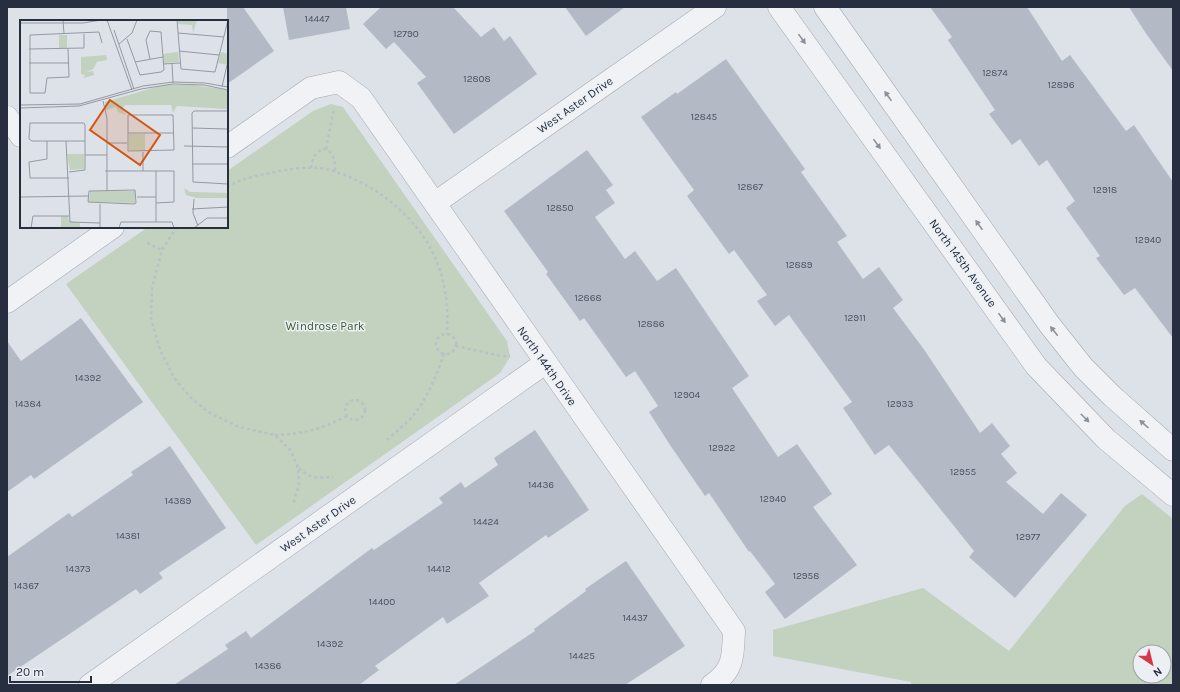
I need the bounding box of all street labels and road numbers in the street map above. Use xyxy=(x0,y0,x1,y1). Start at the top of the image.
street label: West Aster Drive xyxy=(534,74,616,136)
street label: North 145th Avenue xyxy=(926,216,1000,310)
street label: North 144th Drive xyxy=(514,324,580,408)
street label: West Aster Drive xyxy=(277,493,359,555)

